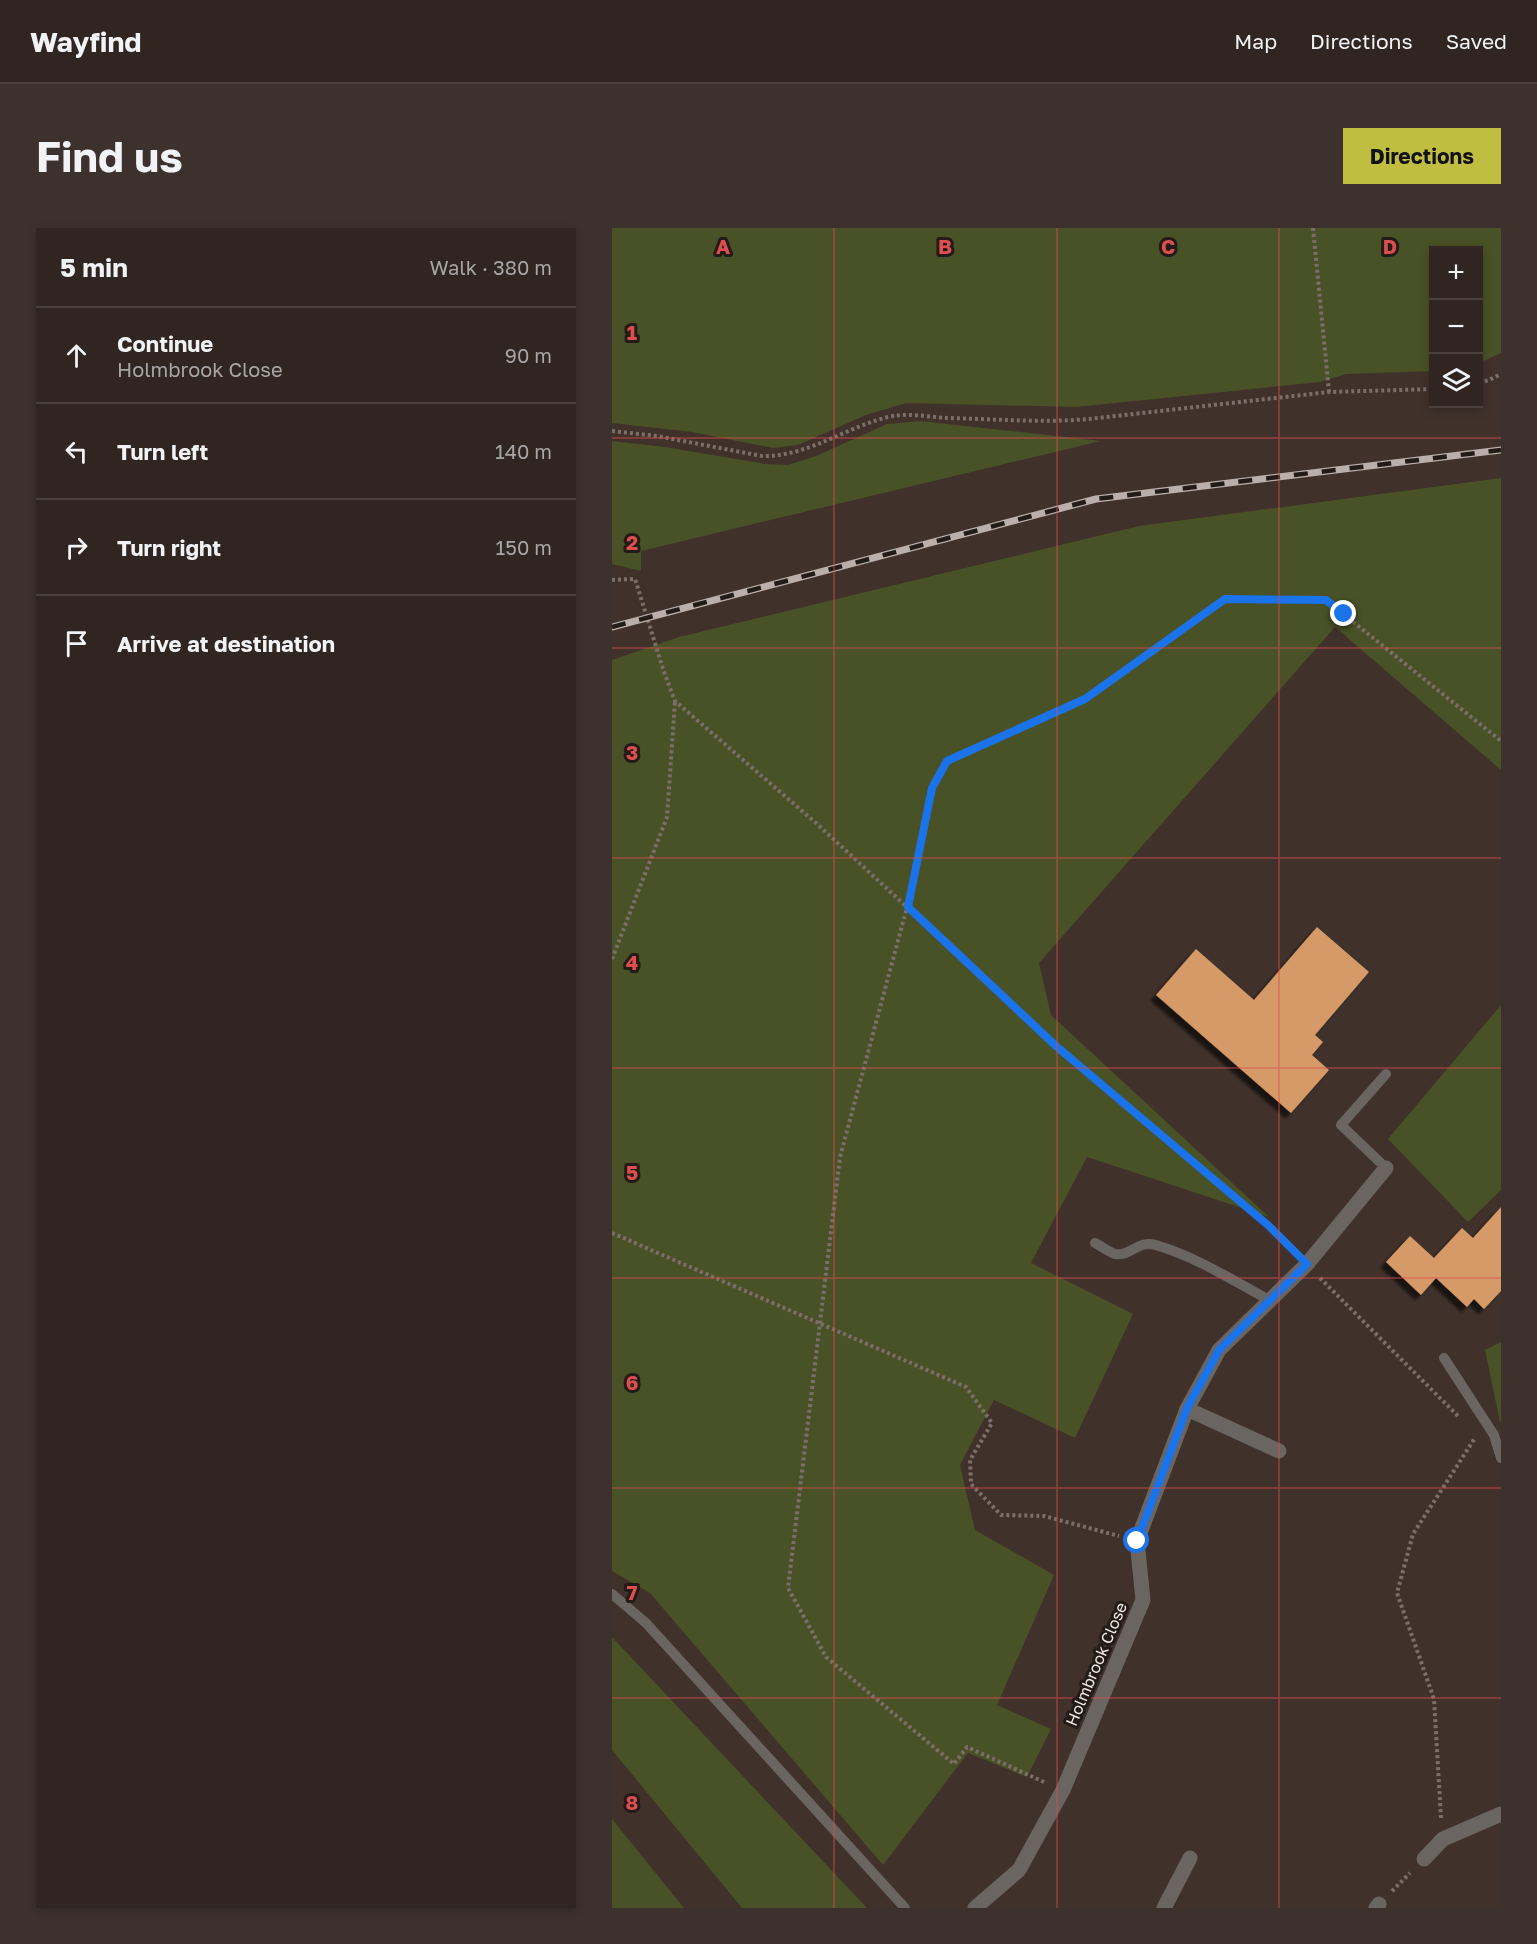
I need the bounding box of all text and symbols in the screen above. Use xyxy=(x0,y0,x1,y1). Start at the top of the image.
text: Wayfind xyxy=(30,25,142,58)
text: Map xyxy=(1234,28,1277,54)
text: Directions xyxy=(1310,28,1413,54)
text: Saved xyxy=(1446,28,1507,54)
button: Directions xyxy=(1343,128,1501,184)
text: Find us xyxy=(36,131,183,181)
text: A xyxy=(716,234,730,258)
text: B xyxy=(938,234,952,258)
text: C xyxy=(1161,234,1175,258)
text: D xyxy=(1383,234,1397,258)
map controls xyxy=(1429,246,1483,408)
button: + xyxy=(1429,246,1483,300)
text: 5 min xyxy=(60,252,128,283)
text: Walk · 380 m xyxy=(430,255,552,279)
button: − xyxy=(1429,300,1483,354)
text: 1 xyxy=(627,320,637,344)
text: Continue xyxy=(117,330,213,357)
icon: ahead xyxy=(60,339,93,372)
text: 90 m xyxy=(505,343,552,367)
button: layers xyxy=(1429,354,1483,408)
text: Holmbrook Close xyxy=(117,357,283,381)
icon: left xyxy=(60,435,93,468)
text: Turn left xyxy=(117,438,208,465)
text: 140 m xyxy=(495,439,552,463)
text: 2 xyxy=(626,530,638,554)
icon: right xyxy=(60,531,93,564)
text: Turn right xyxy=(117,534,221,561)
text: 150 m xyxy=(496,535,552,559)
route end xyxy=(1330,600,1356,626)
icon: arrive xyxy=(60,627,93,660)
text: Arrive at destination xyxy=(117,630,335,657)
text: 3 xyxy=(626,740,638,764)
text: 4 xyxy=(626,950,638,974)
text: 5 xyxy=(626,1160,638,1184)
text: 6 xyxy=(626,1370,638,1394)
route start xyxy=(1123,1527,1149,1553)
text: 7 xyxy=(627,1580,638,1604)
street label: Holmbrook Close xyxy=(1061,1599,1131,1729)
text: 8 xyxy=(626,1790,638,1814)

